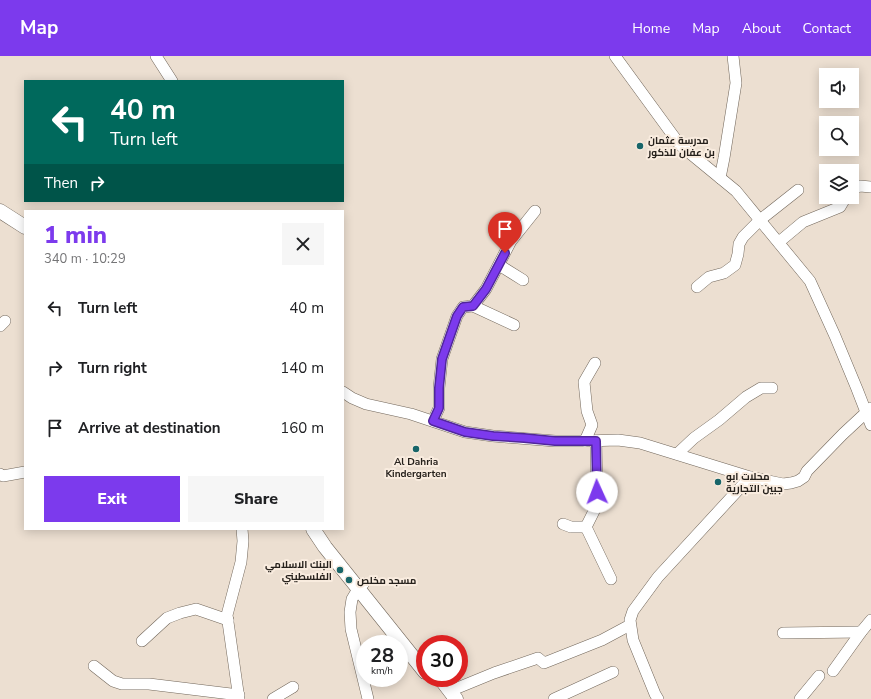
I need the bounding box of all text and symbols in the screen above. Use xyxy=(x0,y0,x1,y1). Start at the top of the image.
text: Map xyxy=(20,15,58,41)
text: Home xyxy=(632,19,670,38)
text: Map xyxy=(692,19,720,38)
text: About xyxy=(742,19,781,38)
text: Contact xyxy=(803,19,851,38)
map controls xyxy=(819,68,859,204)
button: sound xyxy=(819,68,859,108)
text: 40 m xyxy=(110,91,176,129)
icon: left xyxy=(44,96,96,148)
button: search xyxy=(819,116,859,156)
text: Turn left xyxy=(110,127,178,151)
place label: مدرسة عثمان بن عفان للذكور xyxy=(647,134,715,160)
marker: مدرسة عثمان بن عفان للذكور xyxy=(635,141,645,151)
button: layers xyxy=(819,164,859,204)
icon: right xyxy=(86,172,108,194)
text: Then xyxy=(44,173,78,193)
pin xyxy=(488,212,522,253)
icon: arrive xyxy=(494,218,516,240)
text: 1 min xyxy=(44,219,107,251)
button: close xyxy=(282,223,324,265)
text: 340 m · 10:29 xyxy=(44,250,126,268)
icon: left xyxy=(44,297,66,319)
text: Turn left xyxy=(78,298,137,318)
text: 40 m xyxy=(289,298,324,318)
icon: right xyxy=(44,357,66,379)
text: Turn right xyxy=(78,358,147,378)
text: 140 m xyxy=(280,358,324,378)
icon: arrive xyxy=(44,417,66,439)
text: Arrive at destination xyxy=(78,418,221,438)
text: 160 m xyxy=(280,418,324,438)
marker: Al Dahria Kindergarten xyxy=(411,444,421,454)
place label: Al Dahria Kindergarten xyxy=(385,455,447,481)
place label: محلات ابو جبين التجارية xyxy=(726,470,783,496)
position arrow xyxy=(576,471,618,513)
button: Exit xyxy=(44,476,180,522)
button: Share xyxy=(188,476,324,522)
marker: محلات ابو جبين التجارية xyxy=(713,477,723,487)
place label: البنك الاسلامي الفلسطيني xyxy=(265,558,332,585)
marker: البنك الاسلامي الفلسطيني xyxy=(335,565,345,575)
place label: مسجد مخلص xyxy=(357,574,416,588)
marker: مسجد مخلص xyxy=(344,575,354,585)
speed limit sign: 30 xyxy=(416,635,468,687)
text: 28 xyxy=(370,642,394,669)
text: km/h xyxy=(371,664,393,678)

